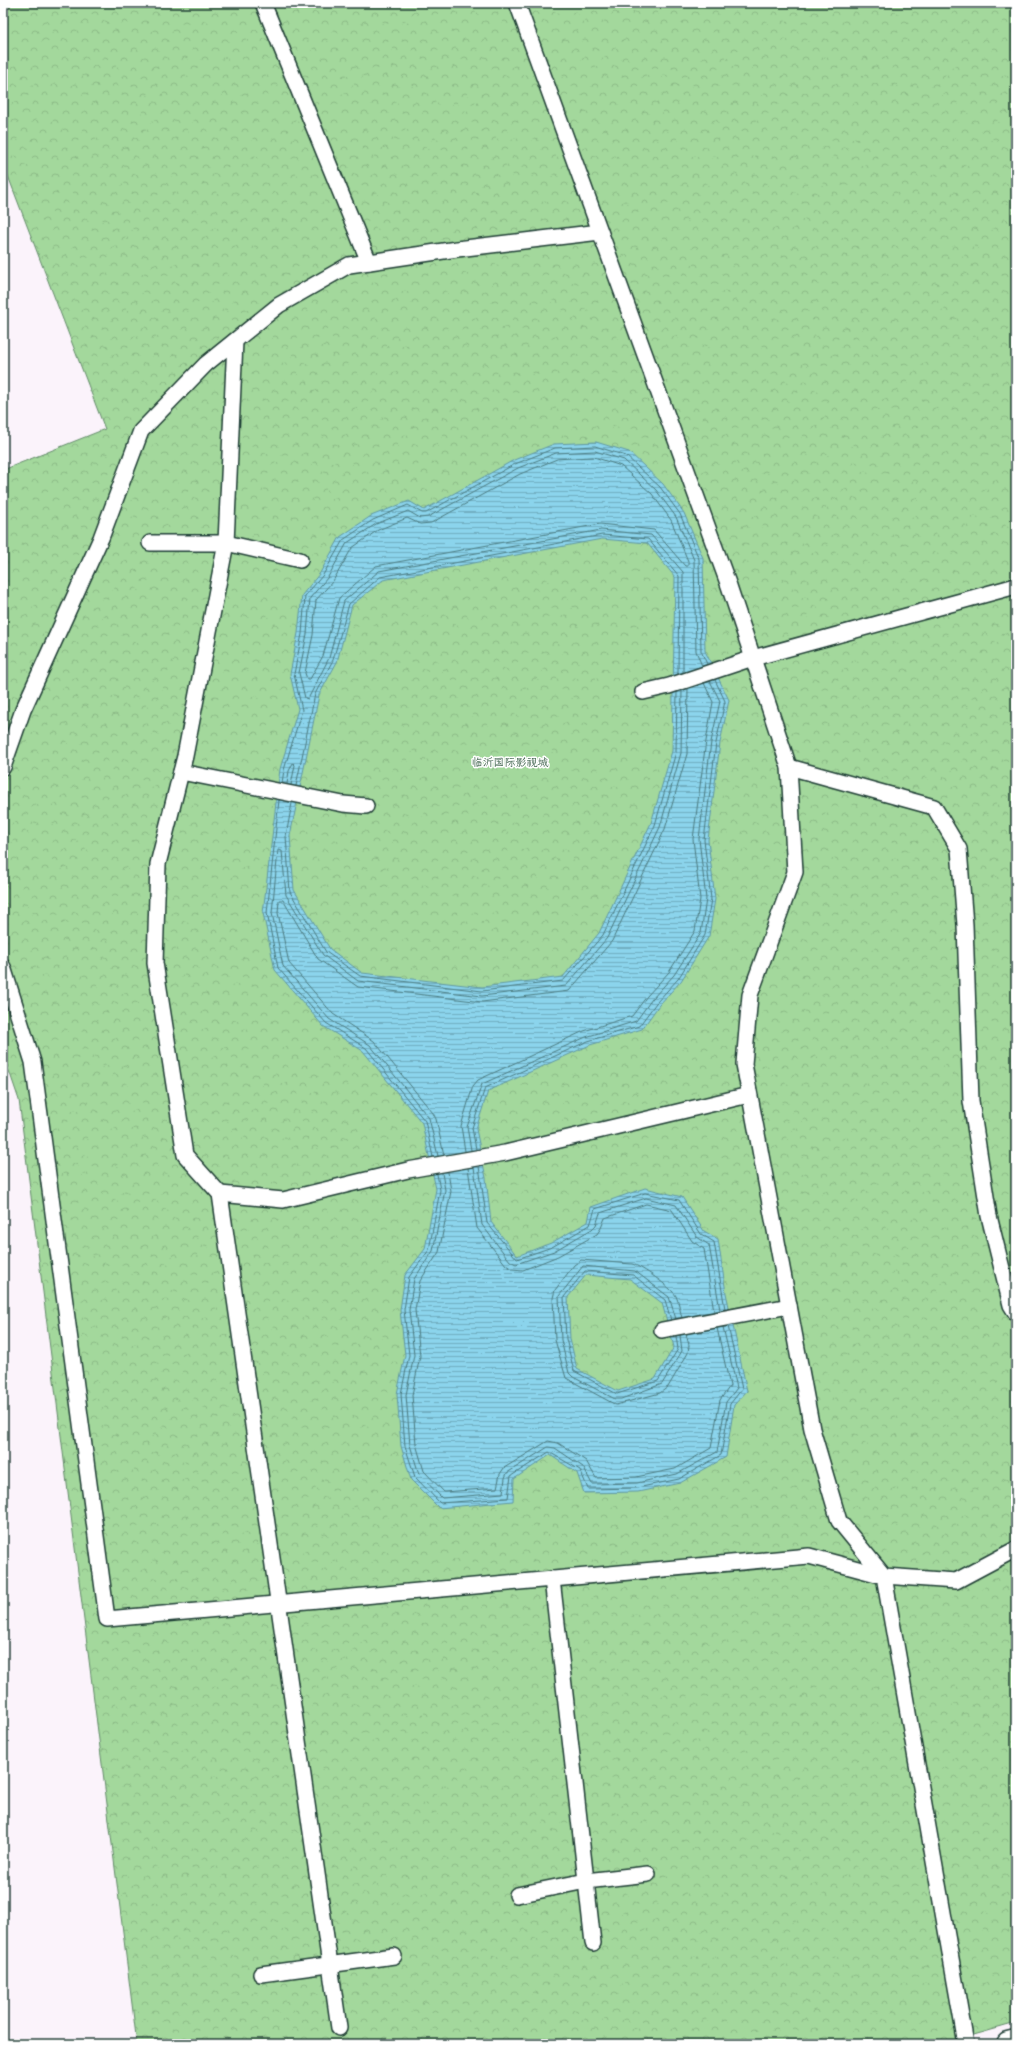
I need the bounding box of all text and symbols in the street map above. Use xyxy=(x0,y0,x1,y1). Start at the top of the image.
park label: 临沂国际影视城 xyxy=(472,756,549,769)

